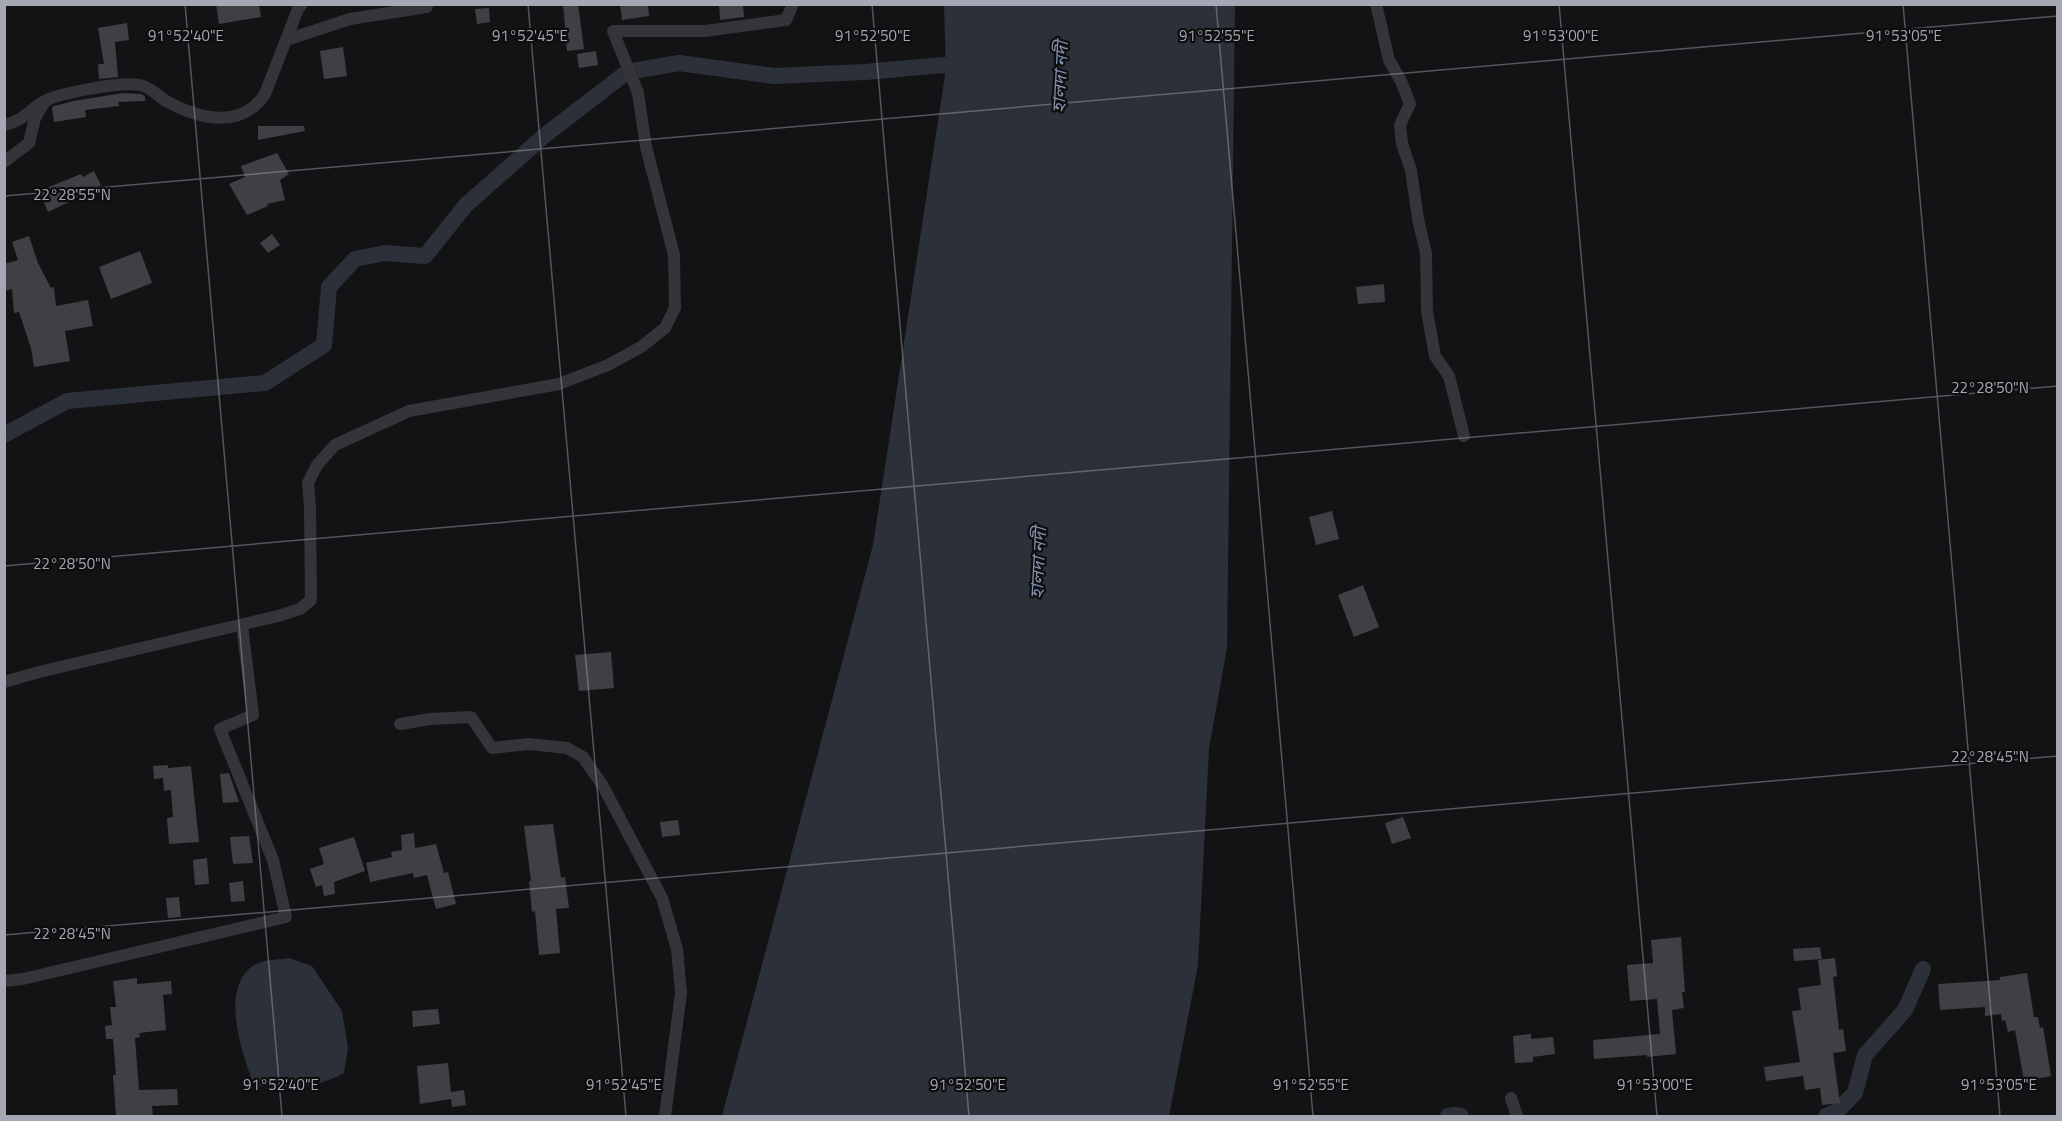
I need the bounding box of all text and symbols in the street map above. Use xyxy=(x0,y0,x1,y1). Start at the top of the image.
text: 91°52'40"E xyxy=(148,24,224,47)
text: 91°52'45"E xyxy=(492,24,568,47)
text: 91°52'50"E xyxy=(835,24,911,47)
text: 91°52'55"E xyxy=(1179,24,1255,47)
text: 91°53'00"E xyxy=(1523,24,1599,47)
text: 91°53'05"E xyxy=(1866,24,1942,47)
water label: হালদা নদী xyxy=(1045,37,1076,114)
text: 22°28'55"N xyxy=(33,183,111,206)
text: 22°28'50"N xyxy=(1951,376,2029,399)
water label: হালদা নদী xyxy=(1023,523,1054,600)
text: 22°28'50"N xyxy=(33,552,111,575)
text: 22°28'45"N xyxy=(1951,745,2029,768)
text: 22°28'45"N xyxy=(33,922,111,945)
text: 91°52'40"E xyxy=(243,1073,319,1096)
text: 91°52'45"E xyxy=(586,1073,662,1096)
text: 91°52'50"E xyxy=(930,1073,1006,1096)
text: 91°52'55"E xyxy=(1273,1073,1349,1096)
text: 91°53'00"E xyxy=(1617,1073,1693,1096)
text: 91°53'05"E xyxy=(1961,1073,2037,1096)

